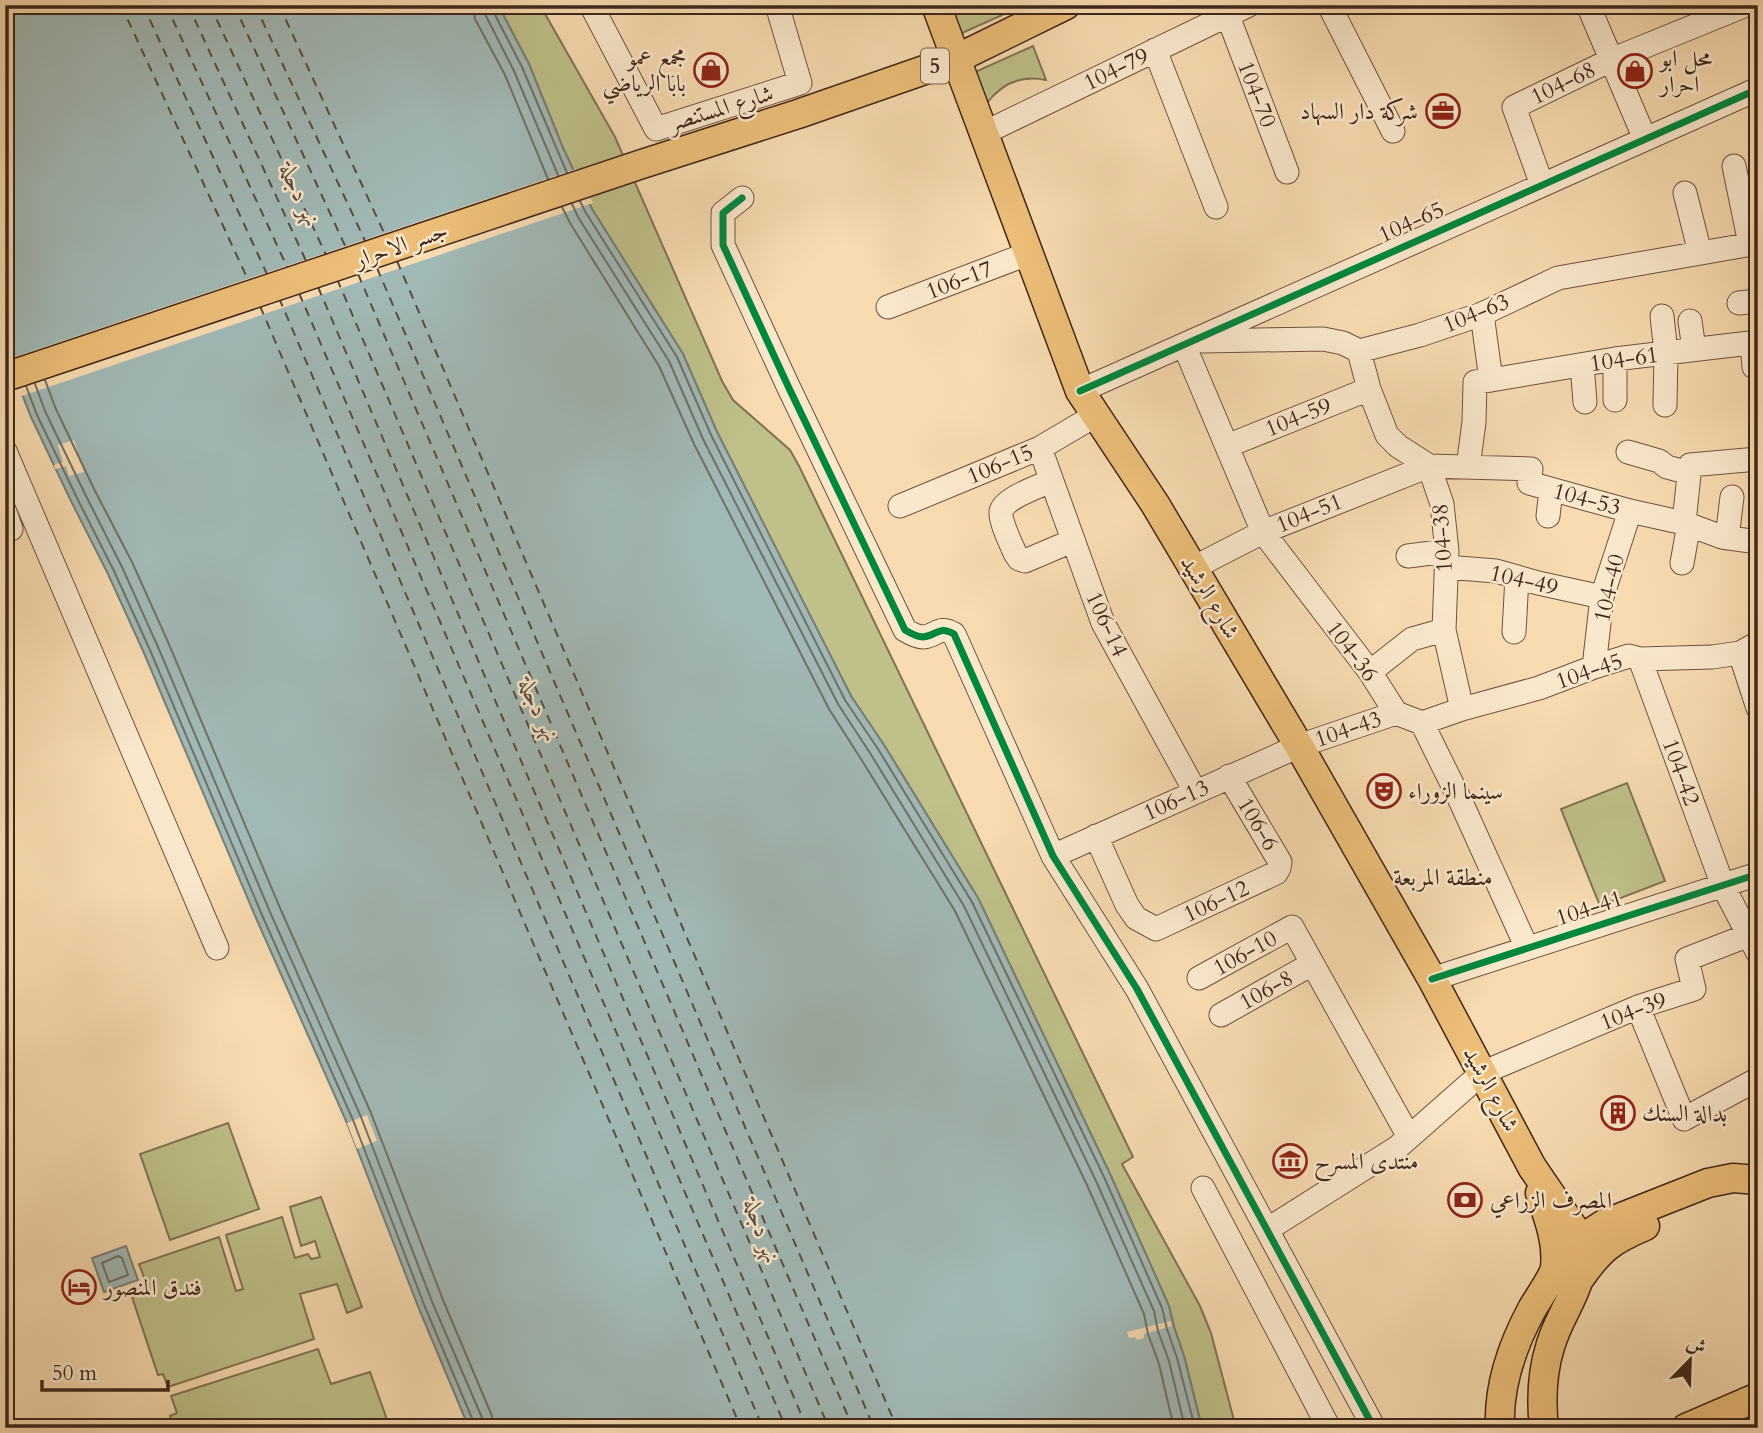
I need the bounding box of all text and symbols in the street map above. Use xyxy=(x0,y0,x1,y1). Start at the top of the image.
street label: 104-79 xyxy=(1078,40,1154,98)
place label: مجمع عمو بابا الرياضي xyxy=(602,42,686,105)
place label: محل ابو احرار xyxy=(1658,43,1712,100)
road number: 5 xyxy=(921,48,949,84)
shop icon: مجمع عمو بابا الرياضي xyxy=(692,51,730,89)
shop icon: محل ابو احرار xyxy=(1616,52,1654,90)
street label: 104-68 xyxy=(1525,54,1601,112)
street label: 104-70 xyxy=(1230,56,1284,132)
street label: شارع المستنصر xyxy=(663,77,778,143)
office icon: شركة دار السهاد xyxy=(1424,92,1462,130)
place label: شركة دار السهاد xyxy=(1300,96,1418,127)
water label: نهر دجلة xyxy=(270,155,329,232)
street label: 104-65 xyxy=(1373,194,1449,250)
street label: جسر الاحرار xyxy=(348,215,452,276)
street label: 106-17 xyxy=(921,253,997,307)
street label: 104-63 xyxy=(1438,286,1514,340)
street label: 104-61 xyxy=(1588,339,1660,379)
street label: 104-59 xyxy=(1260,390,1336,444)
street label: 106-15 xyxy=(962,436,1038,492)
street label: 104-53 xyxy=(1550,475,1624,523)
street label: 104-51 xyxy=(1271,486,1347,540)
street label: 104-38 xyxy=(1424,502,1460,574)
street label: شارع الرشيد xyxy=(1170,549,1247,647)
street label: 104-40 xyxy=(1586,551,1632,625)
street label: 104-49 xyxy=(1487,557,1561,603)
street label: 106-14 xyxy=(1078,586,1136,662)
street label: 104-36 xyxy=(1319,614,1385,688)
street label: 104-45 xyxy=(1551,645,1627,697)
water label: نهر دجلة xyxy=(509,670,568,747)
street label: 104-43 xyxy=(1310,703,1386,755)
street label: 104-42 xyxy=(1655,734,1707,810)
street label: 106-13 xyxy=(1138,772,1214,828)
theatre icon: سينما الزوراء xyxy=(1365,772,1403,810)
place label: سينما الزوراء xyxy=(1408,776,1503,807)
street label: 106-6 xyxy=(1230,791,1286,857)
district label: منطقة المربعة xyxy=(1393,861,1493,894)
street label: 106-12 xyxy=(1178,872,1254,930)
street label: 104-41 xyxy=(1551,883,1627,933)
street label: 106-10 xyxy=(1207,923,1283,983)
street label: 106-8 xyxy=(1233,963,1299,1017)
street label: 104-39 xyxy=(1595,984,1671,1038)
street label: شارع الرشيد xyxy=(1452,1041,1526,1139)
building icon: بدالة السنك xyxy=(1599,1094,1637,1132)
place label: بدالة السنك xyxy=(1642,1098,1727,1129)
museum icon: منتدى المسرح xyxy=(1271,1142,1309,1180)
place label: منتدى المسرح xyxy=(1314,1146,1419,1182)
bank icon: المصرف الزراعي xyxy=(1446,1181,1484,1219)
place label: المصرف الزراعي xyxy=(1490,1185,1612,1219)
water label: نهر دجلة xyxy=(734,1191,789,1268)
hotel icon: فندق المنصور xyxy=(60,1268,98,1306)
place label: فندق المنصور xyxy=(102,1272,202,1303)
north arrow xyxy=(1654,1324,1724,1394)
text: ش xyxy=(1682,1330,1710,1361)
scale bar xyxy=(42,1349,168,1393)
text: 50 m xyxy=(52,1359,97,1388)

